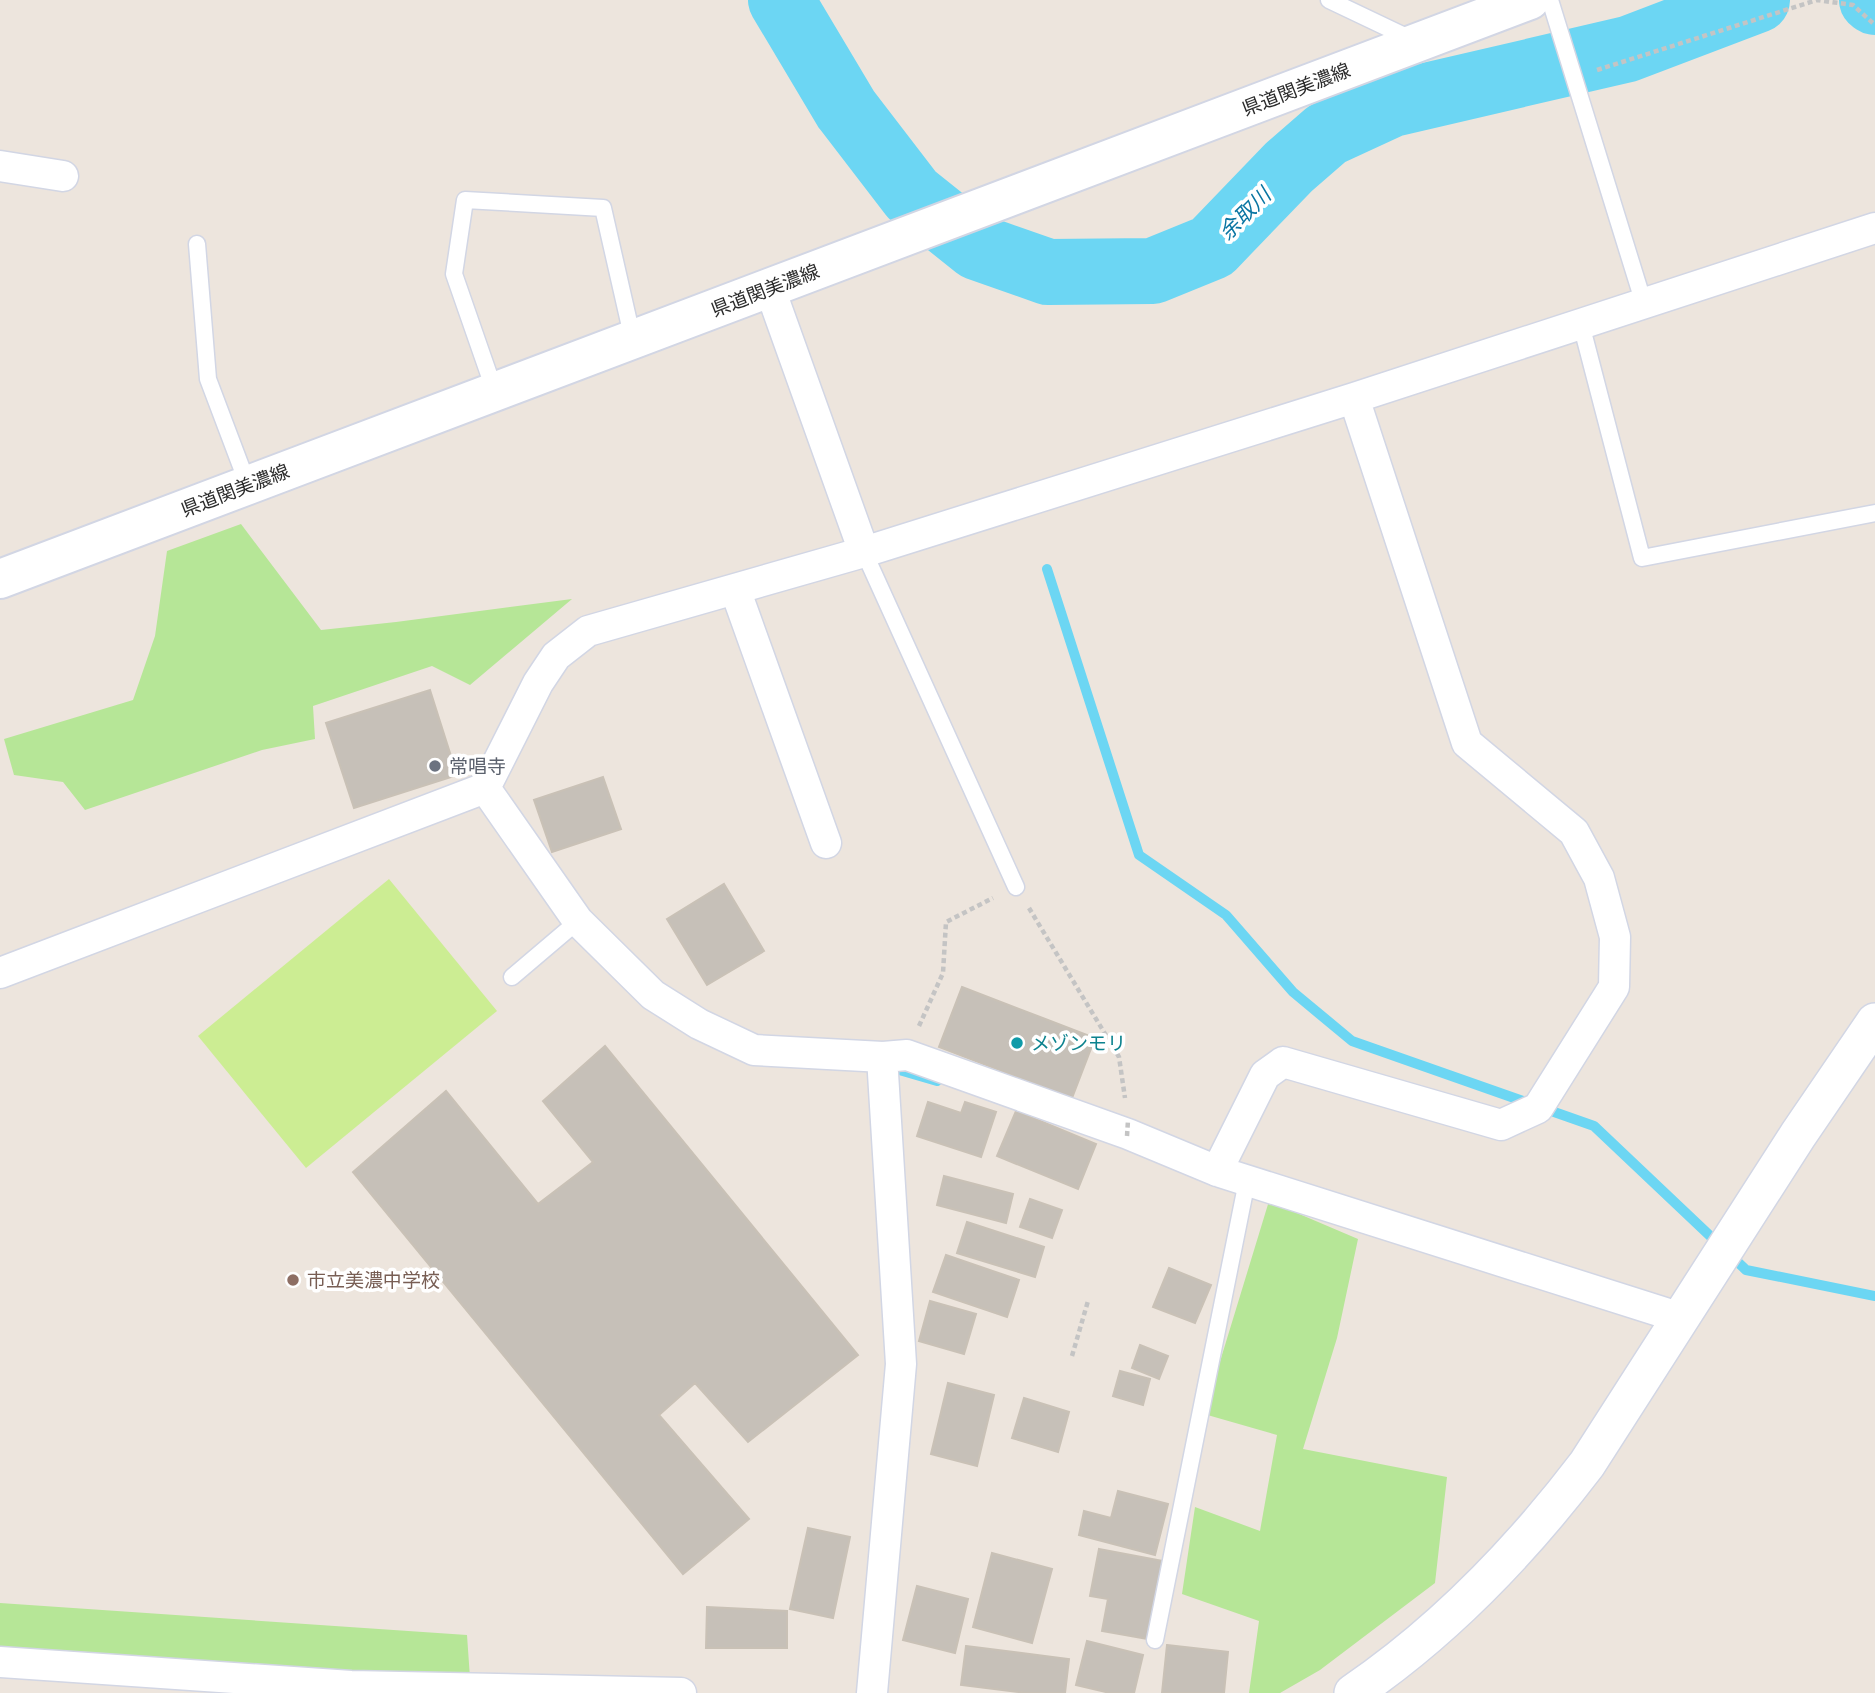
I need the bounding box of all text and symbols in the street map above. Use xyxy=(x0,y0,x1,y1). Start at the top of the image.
street label: 県道関美濃線 xyxy=(1238,57,1355,123)
water label: 余取川 xyxy=(1212,180,1279,247)
street label: 県道関美濃線 xyxy=(707,258,824,324)
street label: 県道関美濃線 xyxy=(177,458,294,524)
place label: 常唱寺 xyxy=(449,754,506,781)
marker: 常唱寺 xyxy=(427,758,443,774)
place label: メゾンモリ xyxy=(1031,1031,1126,1058)
marker: メゾンモリ xyxy=(1009,1035,1025,1051)
place label: 市立美濃中学校 xyxy=(307,1268,440,1295)
marker: 市立美濃中学校 xyxy=(285,1272,301,1288)

